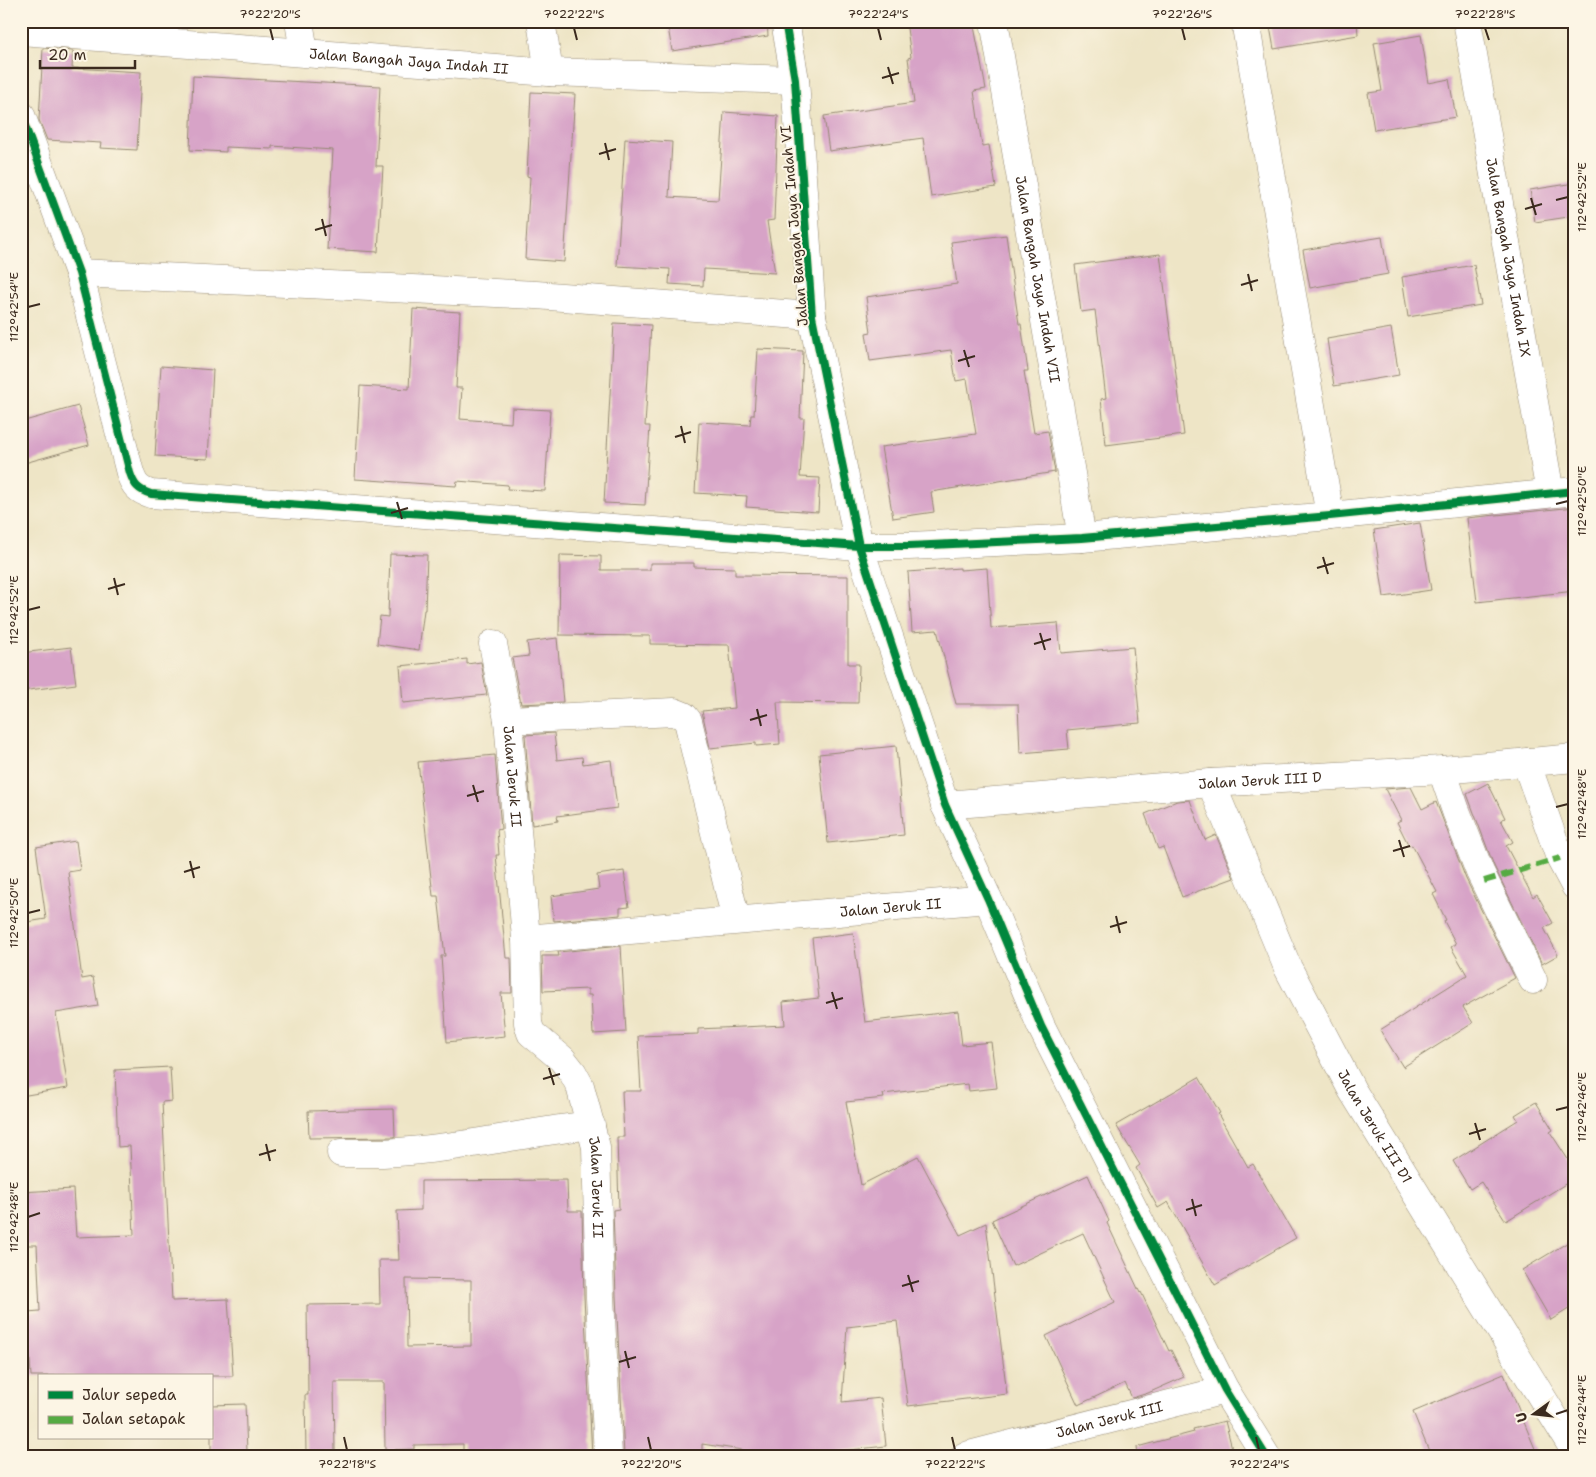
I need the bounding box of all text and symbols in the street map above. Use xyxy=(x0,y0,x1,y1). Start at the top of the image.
text: 7°22'20"S xyxy=(239,6,301,22)
text: 7°22'22"S xyxy=(544,6,605,22)
text: 7°22'24"S xyxy=(848,6,909,22)
text: 7°22'26"S xyxy=(1152,6,1212,22)
text: 7°22'28"S xyxy=(1454,6,1516,22)
scale bar xyxy=(40,38,135,70)
street label: Jalan Bangah Jaya Indah II xyxy=(308,44,510,78)
text: 20 m xyxy=(48,45,87,65)
street label: Jalan Bangah Jaya Indah VI xyxy=(776,125,812,327)
street label: Jalan Bangah Jaya Indah IX xyxy=(1482,157,1535,358)
text: 112°42'52"E xyxy=(1574,162,1590,232)
street label: Jalan Bangah Jaya Indah VII xyxy=(1011,174,1064,384)
text: 112°42'54"E xyxy=(6,272,22,342)
text: 112°42'50"E xyxy=(1574,466,1590,536)
text: 112°42'52"E xyxy=(6,575,22,645)
street label: Jalan Jeruk II xyxy=(499,725,526,828)
street label: Jalan Jeruk III D xyxy=(1198,768,1322,793)
text: 112°42'48"E xyxy=(1574,769,1590,839)
text: 112°42'50"E xyxy=(6,878,22,948)
street label: Jalan Jeruk II xyxy=(839,894,942,921)
street label: Jalan Jeruk III D1 xyxy=(1334,1066,1416,1186)
text: 112°42'46"E xyxy=(1574,1072,1590,1142)
street label: Jalan Jeruk II xyxy=(585,1134,607,1239)
text: 112°42'48"E xyxy=(6,1182,22,1252)
legend xyxy=(38,1374,212,1440)
text: 112°42'44"E xyxy=(1574,1375,1590,1445)
text: Jalur sepeda xyxy=(82,1385,177,1405)
north arrow xyxy=(1508,1390,1558,1440)
street label: Jalan Jeruk III xyxy=(1054,1397,1165,1442)
text: Jalan setapak xyxy=(82,1409,186,1429)
text: U xyxy=(1512,1410,1531,1424)
text: 7°22'18"S xyxy=(318,1456,376,1472)
text: 7°22'20"S xyxy=(620,1456,682,1472)
text: 7°22'22"S xyxy=(925,1456,986,1472)
text: 7°22'24"S xyxy=(1229,1456,1290,1472)

